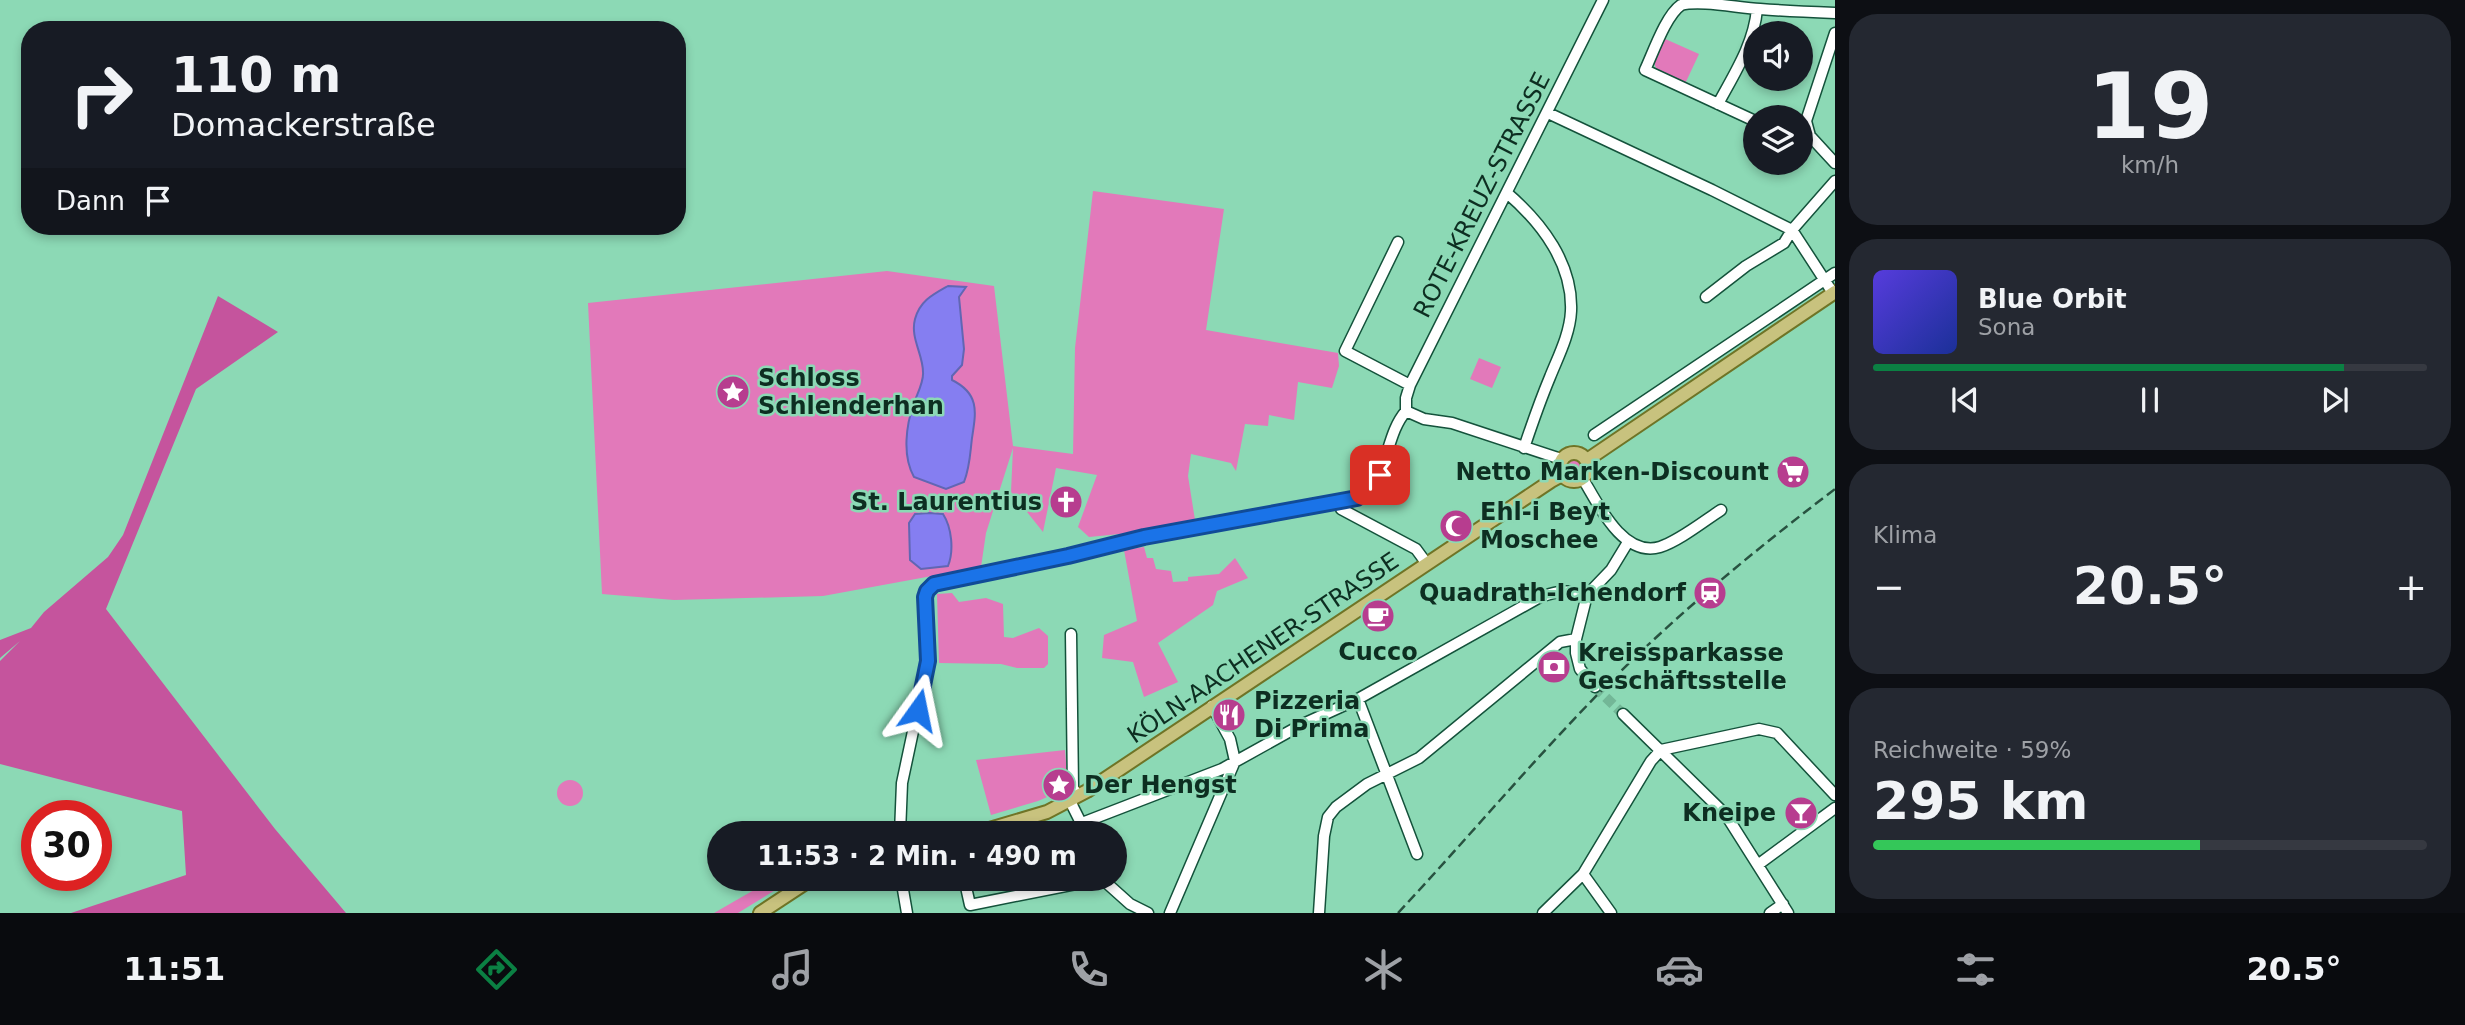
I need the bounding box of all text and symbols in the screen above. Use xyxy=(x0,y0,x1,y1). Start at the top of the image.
map controls xyxy=(1743,21,1813,175)
button: sound xyxy=(1743,21,1813,91)
text: 110 m xyxy=(171,47,341,104)
icon: right xyxy=(56,49,147,140)
text: 19 xyxy=(2087,54,2213,159)
street label: ROTE-KREUZ-STRASSE xyxy=(1408,68,1556,322)
button: layers xyxy=(1743,105,1813,175)
text: Domackerstraße xyxy=(171,106,436,144)
text: km/h xyxy=(2121,152,2179,178)
icon: arrive xyxy=(139,182,177,220)
text: Dann xyxy=(56,186,125,216)
text: Blue Orbit xyxy=(1978,284,2127,314)
text: Sona xyxy=(1978,314,2035,340)
place label: Schloss Schlenderhan xyxy=(758,364,944,420)
place icon: Schloss Schlenderhan xyxy=(714,373,752,411)
icon: previous xyxy=(1946,381,1984,419)
icon: pause xyxy=(2131,381,2169,419)
icon: next xyxy=(2316,381,2354,419)
pin xyxy=(1350,445,1410,505)
supermarket icon: Netto Marken-Discount xyxy=(1774,453,1812,491)
icon: arrive xyxy=(1361,456,1399,494)
place label: Netto Marken-Discount xyxy=(1456,458,1769,486)
church icon: St. Laurentius xyxy=(1047,483,1085,521)
place label: St. Laurentius xyxy=(851,488,1042,516)
place label: Ehl-i Beyt Moschee xyxy=(1480,498,1610,554)
mosque icon: Ehl-i Beyt Moschee xyxy=(1437,507,1475,545)
text: Klima xyxy=(1873,522,1937,548)
street label: KÖLN-AACHENER-STRASSE xyxy=(1122,546,1404,749)
text: 20.5° xyxy=(2073,556,2227,616)
text: − xyxy=(1873,565,1905,609)
text: + xyxy=(2395,565,2427,609)
station icon: Quadrath-Ichendorf xyxy=(1691,574,1729,612)
place label: Quadrath-Ichendorf xyxy=(1419,579,1687,607)
cafe icon: Cucco xyxy=(1359,597,1397,635)
place label: Cucco xyxy=(1338,638,1418,666)
place label: Kreissparkasse Geschäftsstelle xyxy=(1578,639,1787,695)
bank icon: Kreissparkasse Geschäftsstelle xyxy=(1535,648,1573,686)
position arrow xyxy=(881,673,955,747)
place label: Pizzeria Di Prima xyxy=(1254,687,1369,743)
restaurant icon: Pizzeria Di Prima xyxy=(1210,696,1248,734)
text: Reichweite · 59% xyxy=(1873,737,2071,763)
place icon: Der Hengst xyxy=(1040,766,1078,804)
place label: Der Hengst xyxy=(1084,771,1237,799)
text: 295 km xyxy=(1873,771,2088,831)
bar icon: Kneipe xyxy=(1782,794,1820,832)
place label: Kneipe xyxy=(1682,799,1776,827)
speed limit sign: 30 xyxy=(21,800,112,891)
text: 11:53 · 2 Min. · 490 m xyxy=(757,841,1077,871)
icon: directions xyxy=(472,945,521,994)
icon: music xyxy=(768,945,817,994)
icon: phone xyxy=(1064,945,1113,994)
icon: climate xyxy=(1359,945,1408,994)
icon: car xyxy=(1655,945,1704,994)
icon: filters xyxy=(1951,945,2000,994)
text: 11:51 xyxy=(123,950,225,988)
text: 20.5° xyxy=(2247,950,2342,988)

